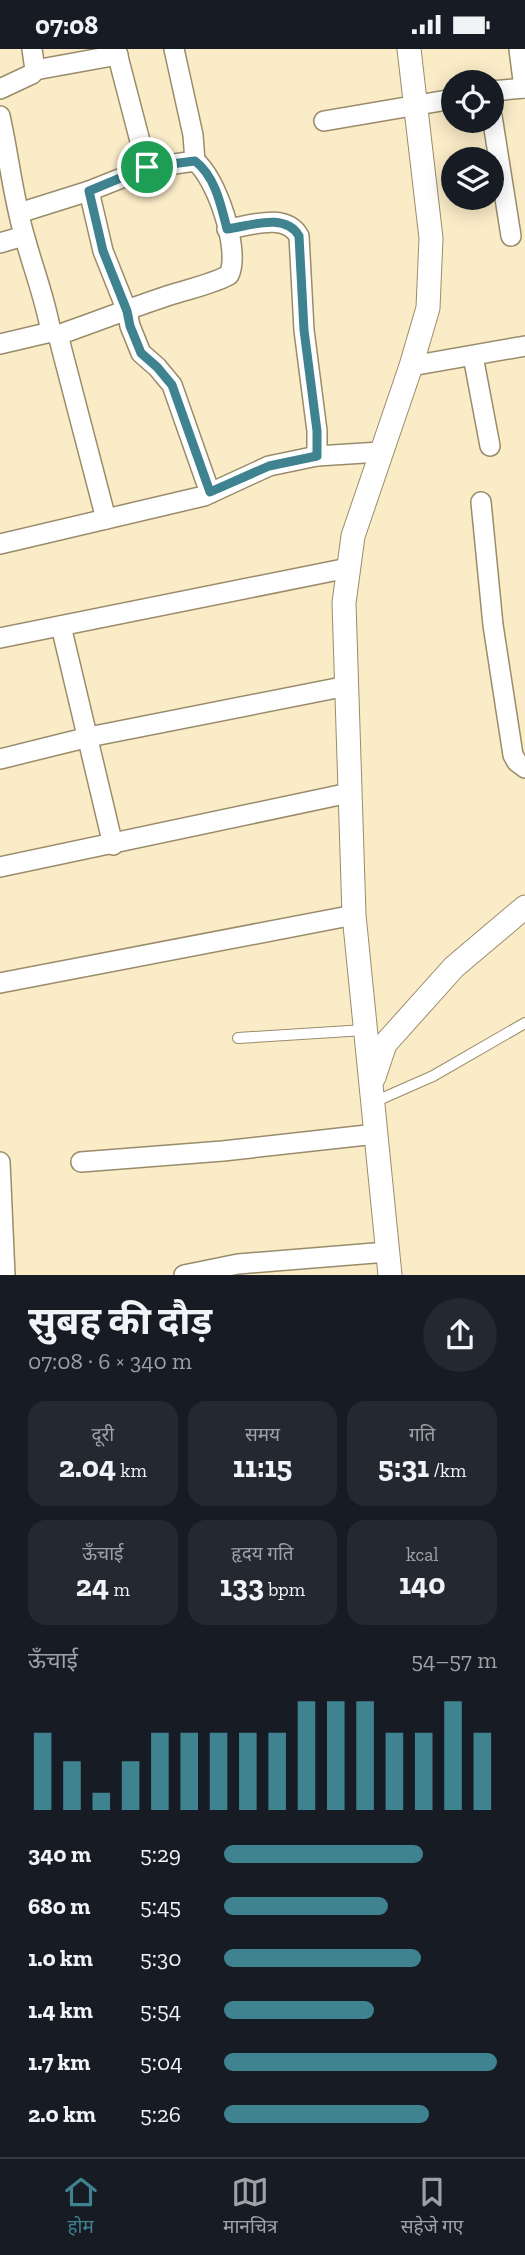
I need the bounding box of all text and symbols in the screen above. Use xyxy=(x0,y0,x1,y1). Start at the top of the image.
text: 07:08 xyxy=(35,9,98,41)
map controls xyxy=(441,70,504,210)
button: locate xyxy=(441,70,504,133)
pin xyxy=(117,137,177,197)
button: layers xyxy=(441,147,504,210)
icon: arrive xyxy=(128,148,166,186)
text: सुबह की दौड़ xyxy=(28,1298,212,1344)
button: share xyxy=(423,1298,497,1372)
text: 07:08 · 6 × 340 m xyxy=(28,1347,192,1375)
text: दूरी xyxy=(91,1423,114,1446)
text: समय xyxy=(245,1423,280,1446)
text: गति xyxy=(409,1423,435,1446)
text: 2.04 xyxy=(59,1449,116,1485)
text: 11:15 xyxy=(233,1449,292,1485)
text: 5:31 xyxy=(378,1449,429,1485)
text: km xyxy=(116,1459,147,1482)
text: /km xyxy=(429,1459,466,1482)
text: ऊँचाई xyxy=(82,1542,123,1565)
text: हृदय गति xyxy=(231,1542,294,1565)
text: kcal xyxy=(406,1543,438,1566)
text: 140 xyxy=(399,1566,445,1602)
text: 24 xyxy=(76,1568,109,1604)
text: 133 xyxy=(220,1568,264,1604)
text: m xyxy=(109,1578,130,1601)
text: bpm xyxy=(264,1578,305,1601)
text: ऊँचाई xyxy=(28,1646,78,1674)
text: 54–57 m xyxy=(411,1646,497,1674)
text: 340 m xyxy=(28,1840,91,1868)
text: 5:29 xyxy=(140,1840,181,1868)
text: 680 m xyxy=(28,1892,90,1920)
text: 5:45 xyxy=(140,1892,181,1920)
text: 1.0 km xyxy=(28,1944,93,1972)
text: 5:30 xyxy=(140,1944,181,1972)
text: 1.4 km xyxy=(28,1996,93,2024)
text: 5:54 xyxy=(140,1996,181,2024)
text: 1.7 km xyxy=(28,2048,90,2076)
text: 5:04 xyxy=(140,2048,183,2076)
text: 2.0 km xyxy=(28,2100,96,2128)
text: 5:26 xyxy=(140,2100,181,2128)
tab: होम xyxy=(62,2173,100,2241)
tab: मानचित्र xyxy=(223,2173,277,2241)
tab: सहेजे गए xyxy=(401,2173,463,2241)

